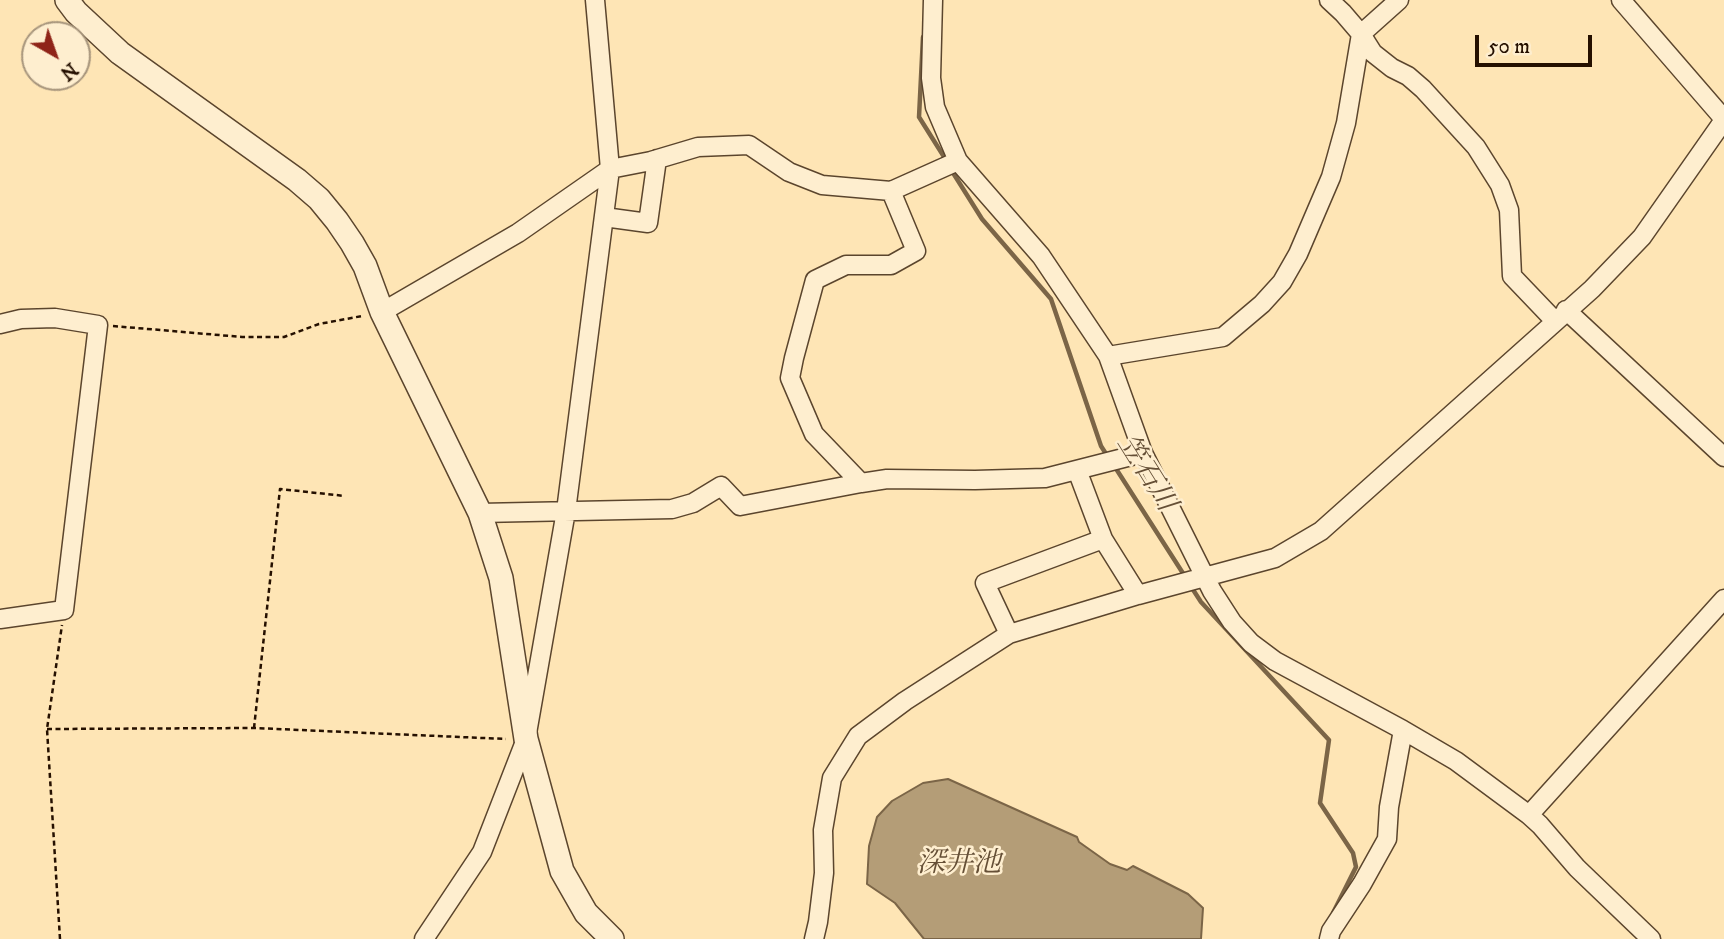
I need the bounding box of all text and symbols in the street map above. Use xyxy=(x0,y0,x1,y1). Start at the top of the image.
north arrow xyxy=(21,21,91,91)
scale bar xyxy=(1479,21,1596,65)
text: 50 m xyxy=(1488,34,1530,60)
text: N xyxy=(55,57,82,85)
water label: 笠石川 xyxy=(1108,429,1182,519)
water label: 深井池 xyxy=(917,848,1001,882)

